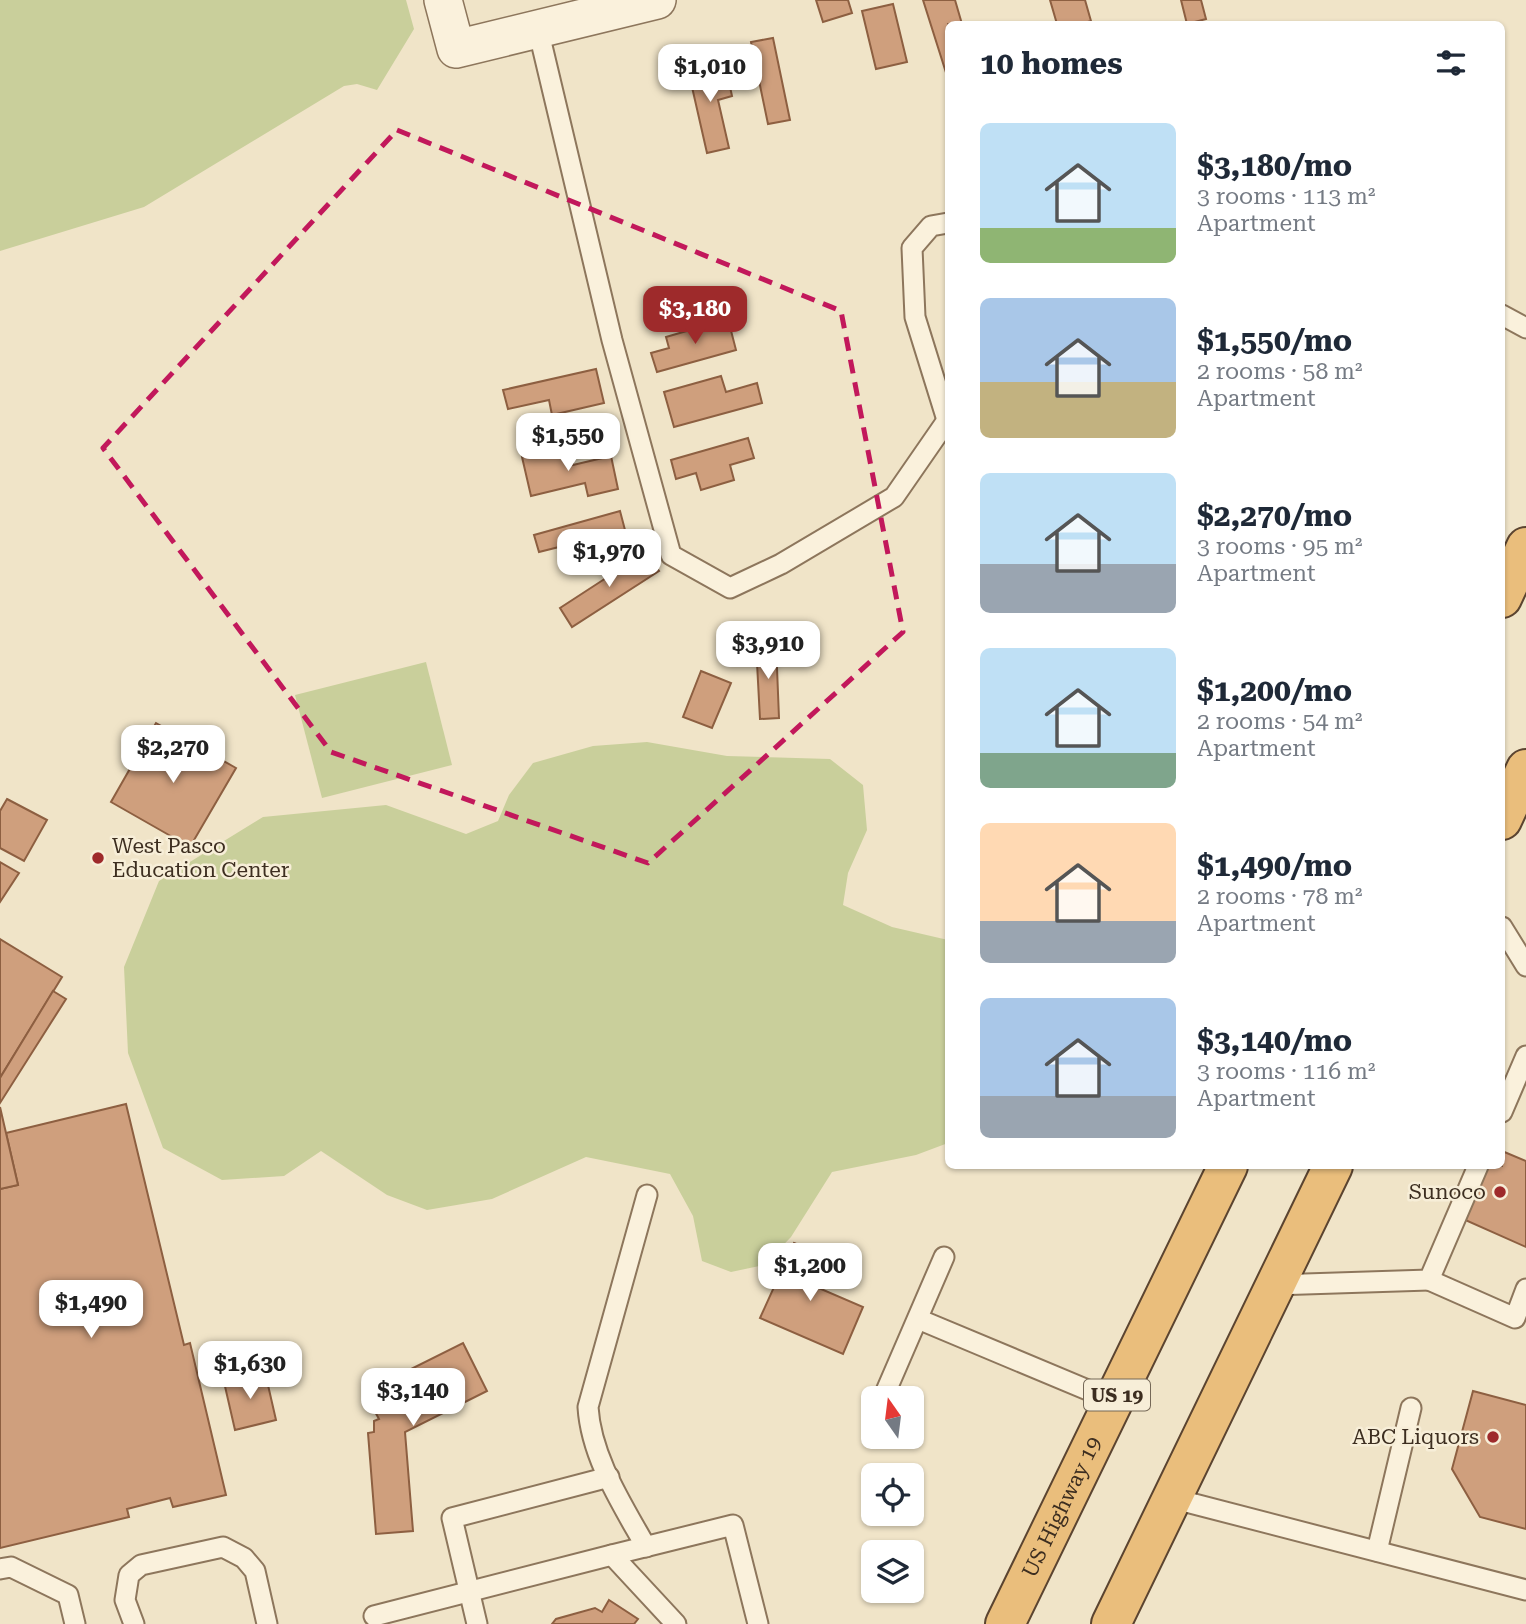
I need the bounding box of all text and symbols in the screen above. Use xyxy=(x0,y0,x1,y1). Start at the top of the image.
pin: $1,010 xyxy=(653,44,767,104)
icon: filters xyxy=(1432,44,1470,82)
text: 10 homes xyxy=(980,46,1123,81)
text: $1,010 xyxy=(674,53,746,80)
text: $3,180/mo xyxy=(1197,148,1352,183)
icon: home xyxy=(1036,151,1120,235)
text: 3 rooms · 113 m² xyxy=(1197,183,1375,210)
text: Apartment xyxy=(1197,210,1316,237)
pin: $3,180 xyxy=(638,286,752,346)
text: $3,180 xyxy=(659,295,731,322)
text: $1,550/mo xyxy=(1197,323,1352,358)
icon: home xyxy=(1036,326,1120,410)
text: 2 rooms · 58 m² xyxy=(1197,358,1363,385)
text: Apartment xyxy=(1197,385,1316,412)
pin: $1,550 xyxy=(511,414,625,473)
text: $1,550 xyxy=(532,422,604,449)
text: $2,270/mo xyxy=(1197,498,1352,533)
icon: home xyxy=(1036,501,1120,585)
pin: $1,970 xyxy=(552,530,666,589)
text: 3 rooms · 95 m² xyxy=(1197,533,1363,560)
text: $1,970 xyxy=(573,538,645,565)
text: Apartment xyxy=(1197,560,1316,587)
pin: $3,910 xyxy=(711,622,825,681)
text: $3,910 xyxy=(732,630,804,657)
text: $1,200/mo xyxy=(1197,673,1352,708)
icon: home xyxy=(1036,676,1120,760)
text: 2 rooms · 54 m² xyxy=(1197,708,1363,735)
pin: $2,270 xyxy=(116,726,230,785)
text: $2,270 xyxy=(137,734,209,761)
text: Apartment xyxy=(1197,735,1316,762)
place label: West Pasco Education Center xyxy=(112,834,290,882)
text: $1,490/mo xyxy=(1197,848,1352,883)
marker: West Pasco Education Center xyxy=(90,850,106,866)
icon: home xyxy=(1036,851,1120,935)
text: 2 rooms · 78 m² xyxy=(1197,883,1363,910)
text: Apartment xyxy=(1197,910,1316,937)
text: $3,140/mo xyxy=(1197,1023,1352,1058)
icon: home xyxy=(1036,1026,1120,1110)
text: 3 rooms · 116 m² xyxy=(1197,1058,1375,1085)
text: Apartment xyxy=(1197,1085,1316,1112)
place label: Sunoco xyxy=(1409,1180,1486,1204)
marker: Sunoco xyxy=(1492,1184,1508,1200)
pin: $1,200 xyxy=(753,1244,867,1303)
text: $1,200 xyxy=(774,1252,846,1279)
pin: $1,490 xyxy=(34,1280,148,1340)
text: $1,490 xyxy=(55,1289,127,1316)
pin: $1,630 xyxy=(193,1342,307,1401)
text: $1,630 xyxy=(214,1350,286,1377)
pin: $3,140 xyxy=(356,1368,470,1428)
text: $3,140 xyxy=(377,1377,449,1404)
road number: US 19 xyxy=(1084,1380,1150,1410)
north arrow xyxy=(861,1386,924,1449)
map controls xyxy=(861,1386,924,1603)
place label: ABC Liquors xyxy=(1352,1425,1479,1449)
marker: ABC Liquors xyxy=(1485,1429,1501,1445)
street label: US Highway 19 xyxy=(1017,1433,1106,1581)
button: locate xyxy=(861,1463,924,1526)
button: layers xyxy=(861,1540,924,1603)

